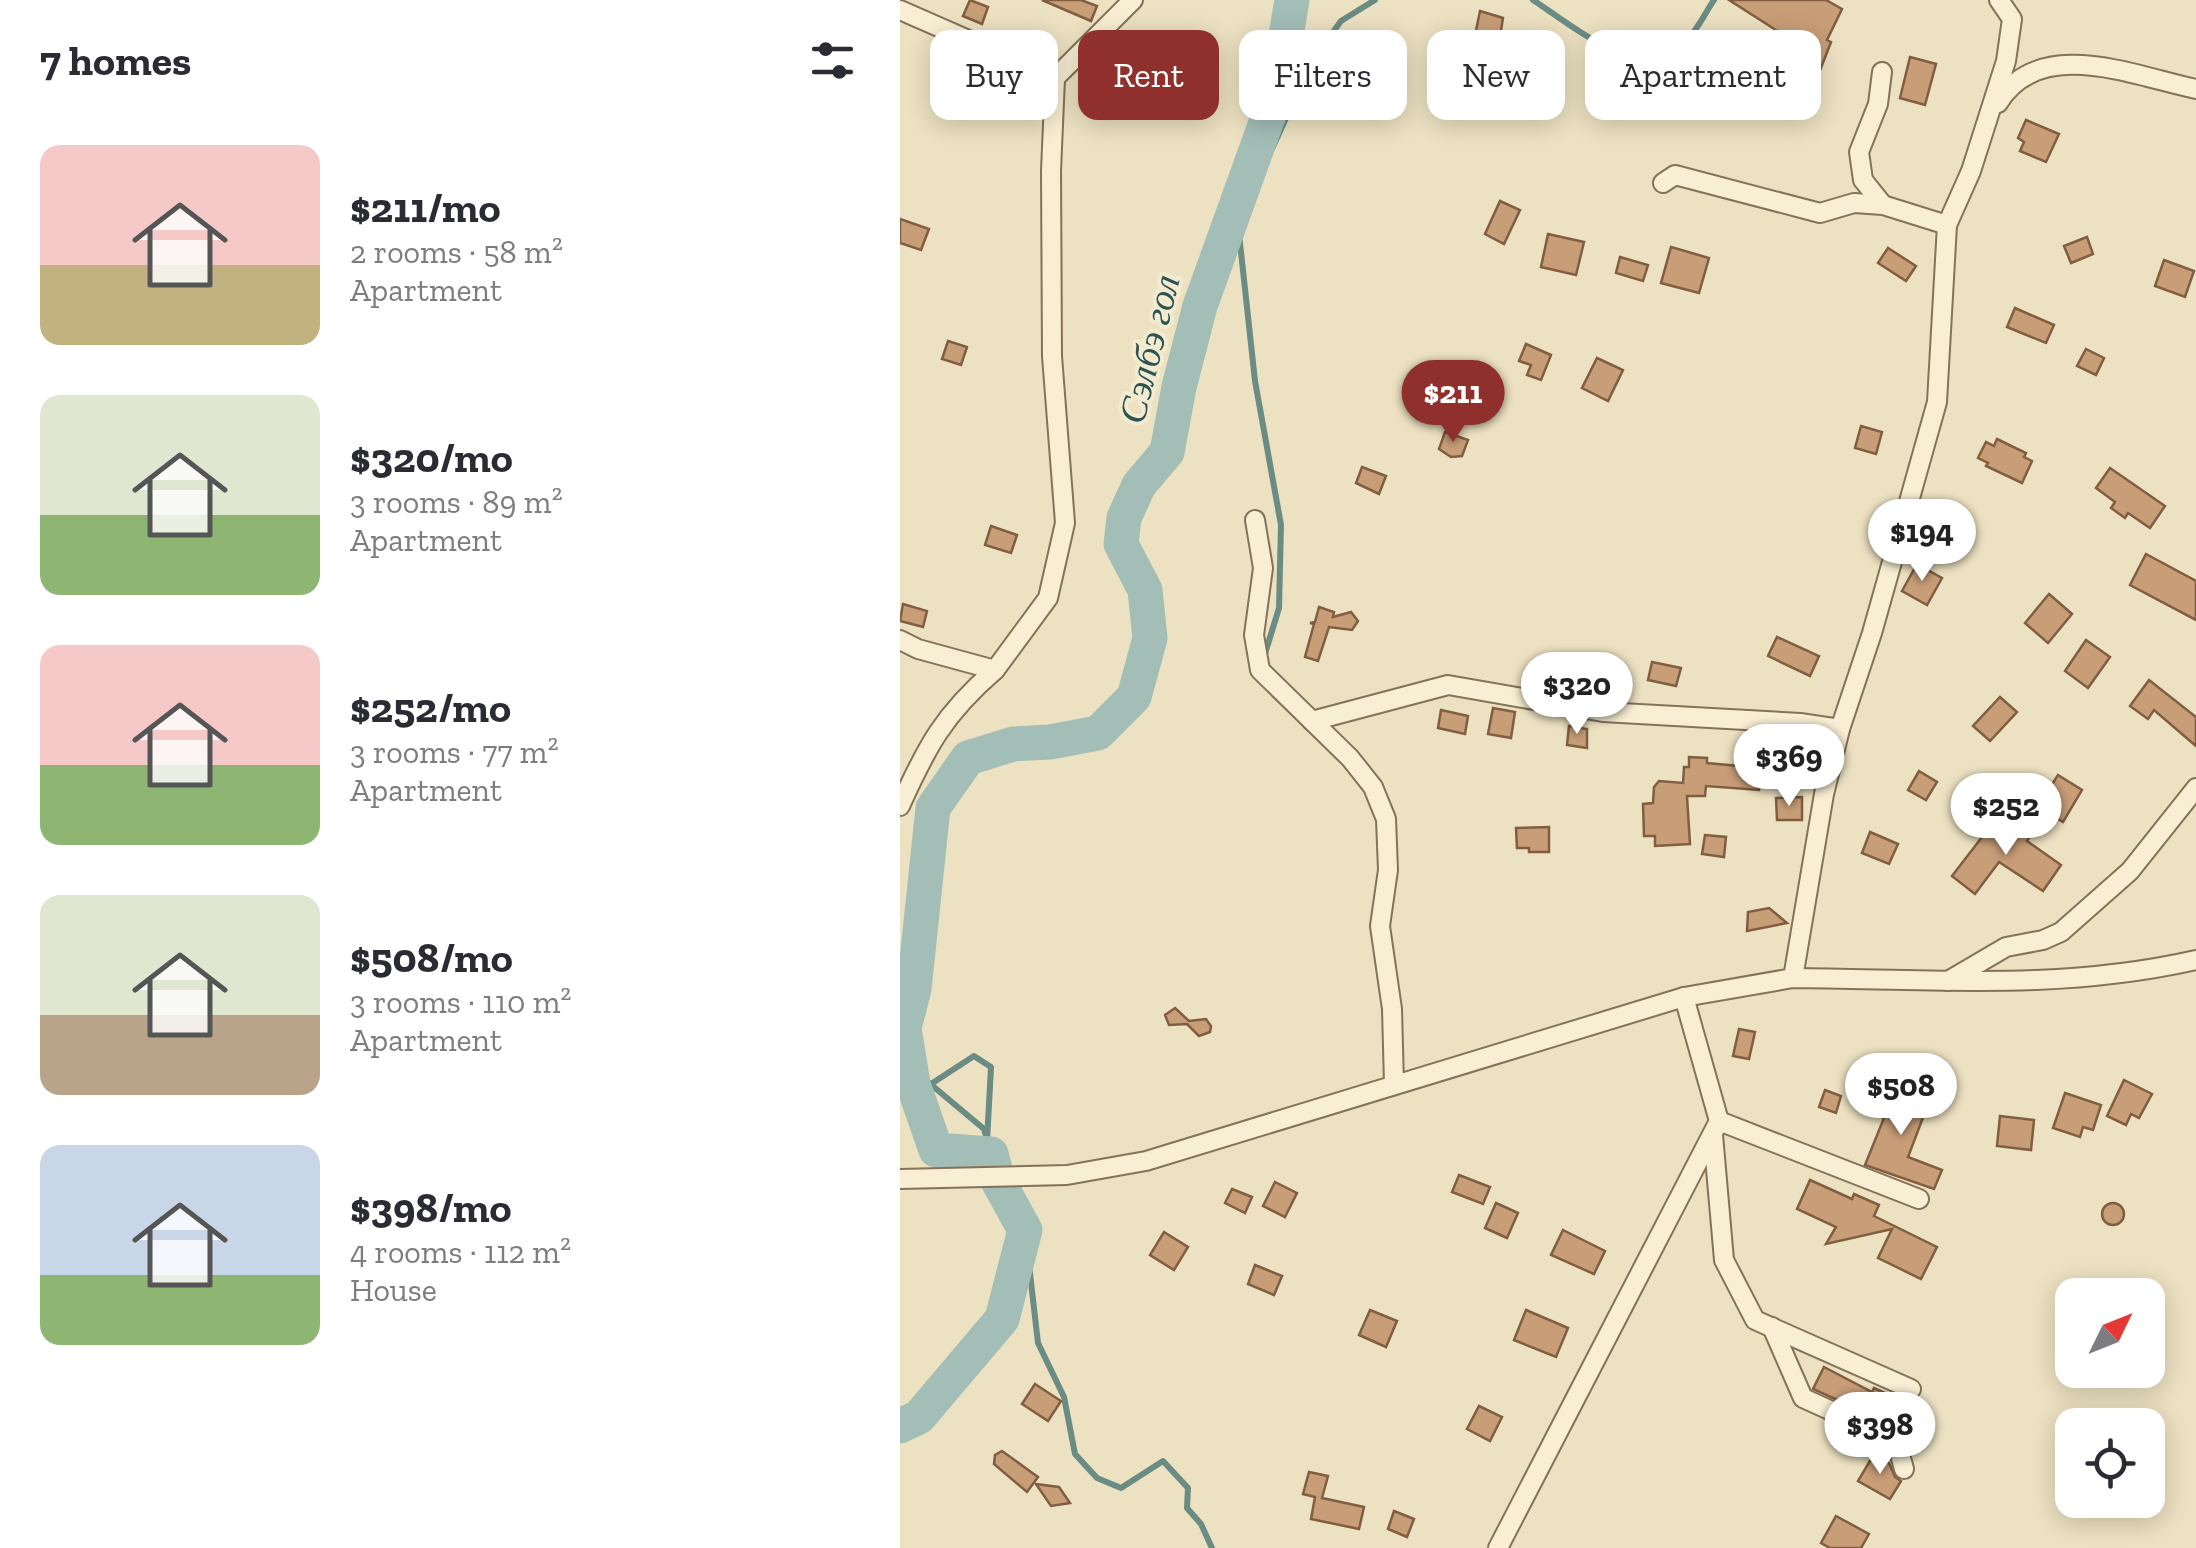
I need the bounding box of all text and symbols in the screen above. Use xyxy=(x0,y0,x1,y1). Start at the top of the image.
chip: Buy xyxy=(930,30,1058,120)
chip: Rent xyxy=(1078,30,1219,120)
chip: Filters xyxy=(1239,30,1407,120)
chip: New xyxy=(1427,30,1565,120)
chip: Apartment xyxy=(1585,30,1821,120)
icon: filters xyxy=(805,33,860,88)
text: 7 homes xyxy=(40,35,191,86)
text: $211/mo xyxy=(350,182,501,233)
icon: home xyxy=(120,185,240,305)
text: 2 rooms · 58 m² xyxy=(350,233,563,271)
water label: Сэлбэ гол xyxy=(1108,270,1190,428)
text: Apartment xyxy=(350,271,502,309)
pin: $211 xyxy=(1394,360,1512,445)
text: $211 xyxy=(1424,373,1482,411)
text: $320/mo xyxy=(350,432,513,483)
icon: home xyxy=(120,435,240,555)
text: 3 rooms · 89 m² xyxy=(350,483,563,521)
pin: $194 xyxy=(1863,499,1981,584)
text: $194 xyxy=(1890,512,1954,550)
text: Apartment xyxy=(350,521,502,559)
pin: $320 xyxy=(1518,652,1636,737)
text: $320 xyxy=(1543,665,1611,703)
text: $252/mo xyxy=(350,682,511,733)
icon: home xyxy=(120,685,240,805)
pin: $369 xyxy=(1730,724,1848,809)
text: 3 rooms · 77 m² xyxy=(350,733,558,771)
text: $369 xyxy=(1755,737,1823,775)
text: Apartment xyxy=(350,771,502,809)
pin: $252 xyxy=(1947,773,2065,858)
text: $252 xyxy=(1973,786,2039,824)
text: $508/mo xyxy=(350,932,513,983)
icon: home xyxy=(120,935,240,1055)
text: 3 rooms · 110 m² xyxy=(350,983,571,1021)
text: Apartment xyxy=(350,1021,502,1059)
pin: $508 xyxy=(1842,1053,1960,1138)
text: $508 xyxy=(1867,1066,1935,1104)
text: $398/mo xyxy=(350,1182,512,1233)
icon: home xyxy=(120,1185,240,1305)
text: 4 rooms · 112 m² xyxy=(350,1233,571,1271)
text: House xyxy=(350,1271,437,1309)
north arrow xyxy=(2055,1278,2165,1388)
map controls xyxy=(2055,1278,2165,1518)
pin: $398 xyxy=(1821,1392,1939,1477)
text: $398 xyxy=(1846,1405,1914,1443)
button: locate xyxy=(2055,1408,2165,1518)

